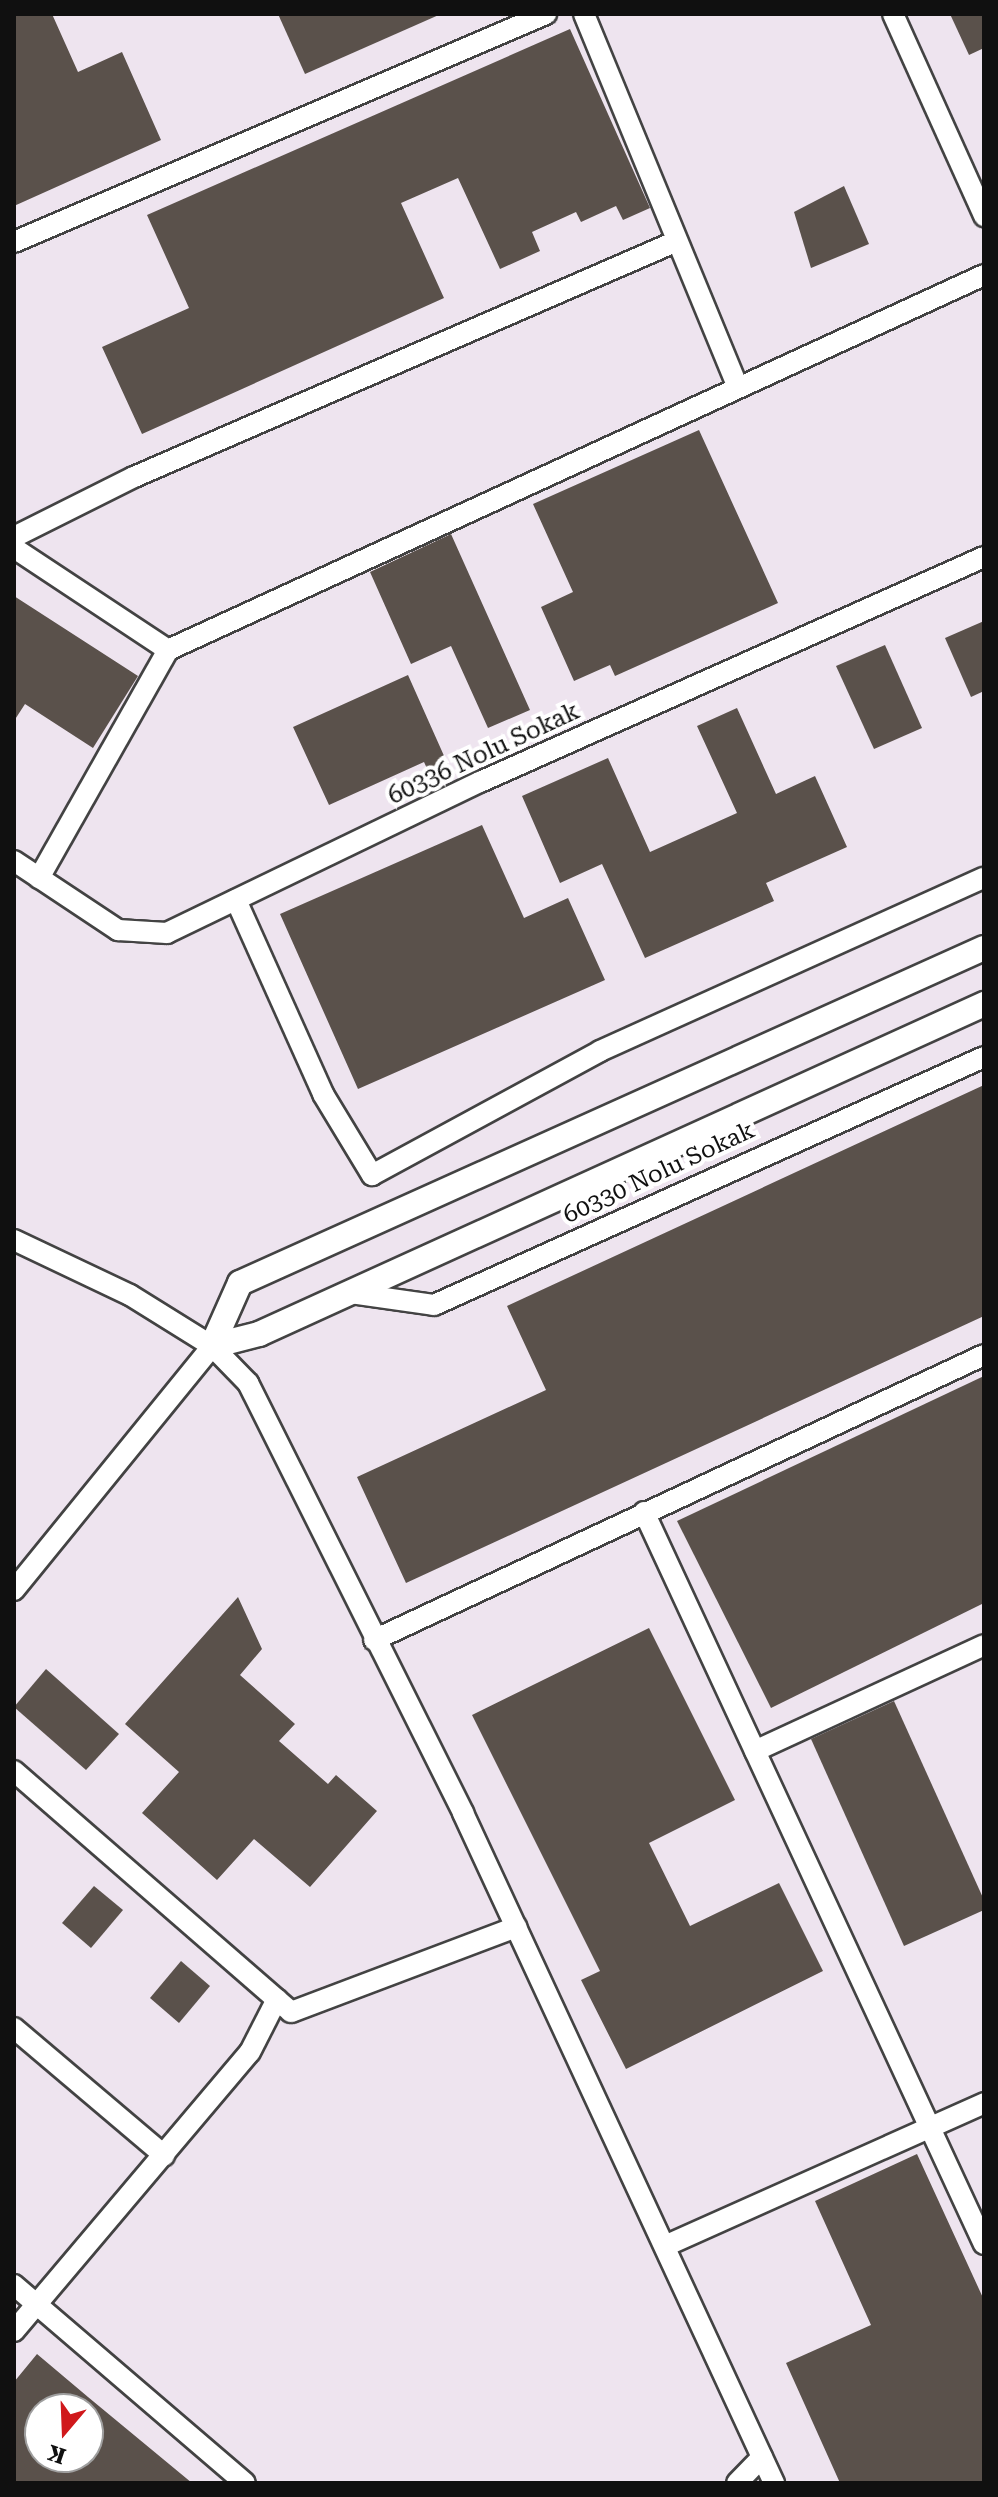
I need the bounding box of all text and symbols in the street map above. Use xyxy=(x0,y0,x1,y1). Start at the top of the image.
street label: 60336 Nolu Sokak xyxy=(384,697,584,811)
street label: 60330 Nolu Sokak xyxy=(559,1116,759,1230)
north arrow xyxy=(24,2393,104,2473)
text: K xyxy=(44,2440,69,2469)

